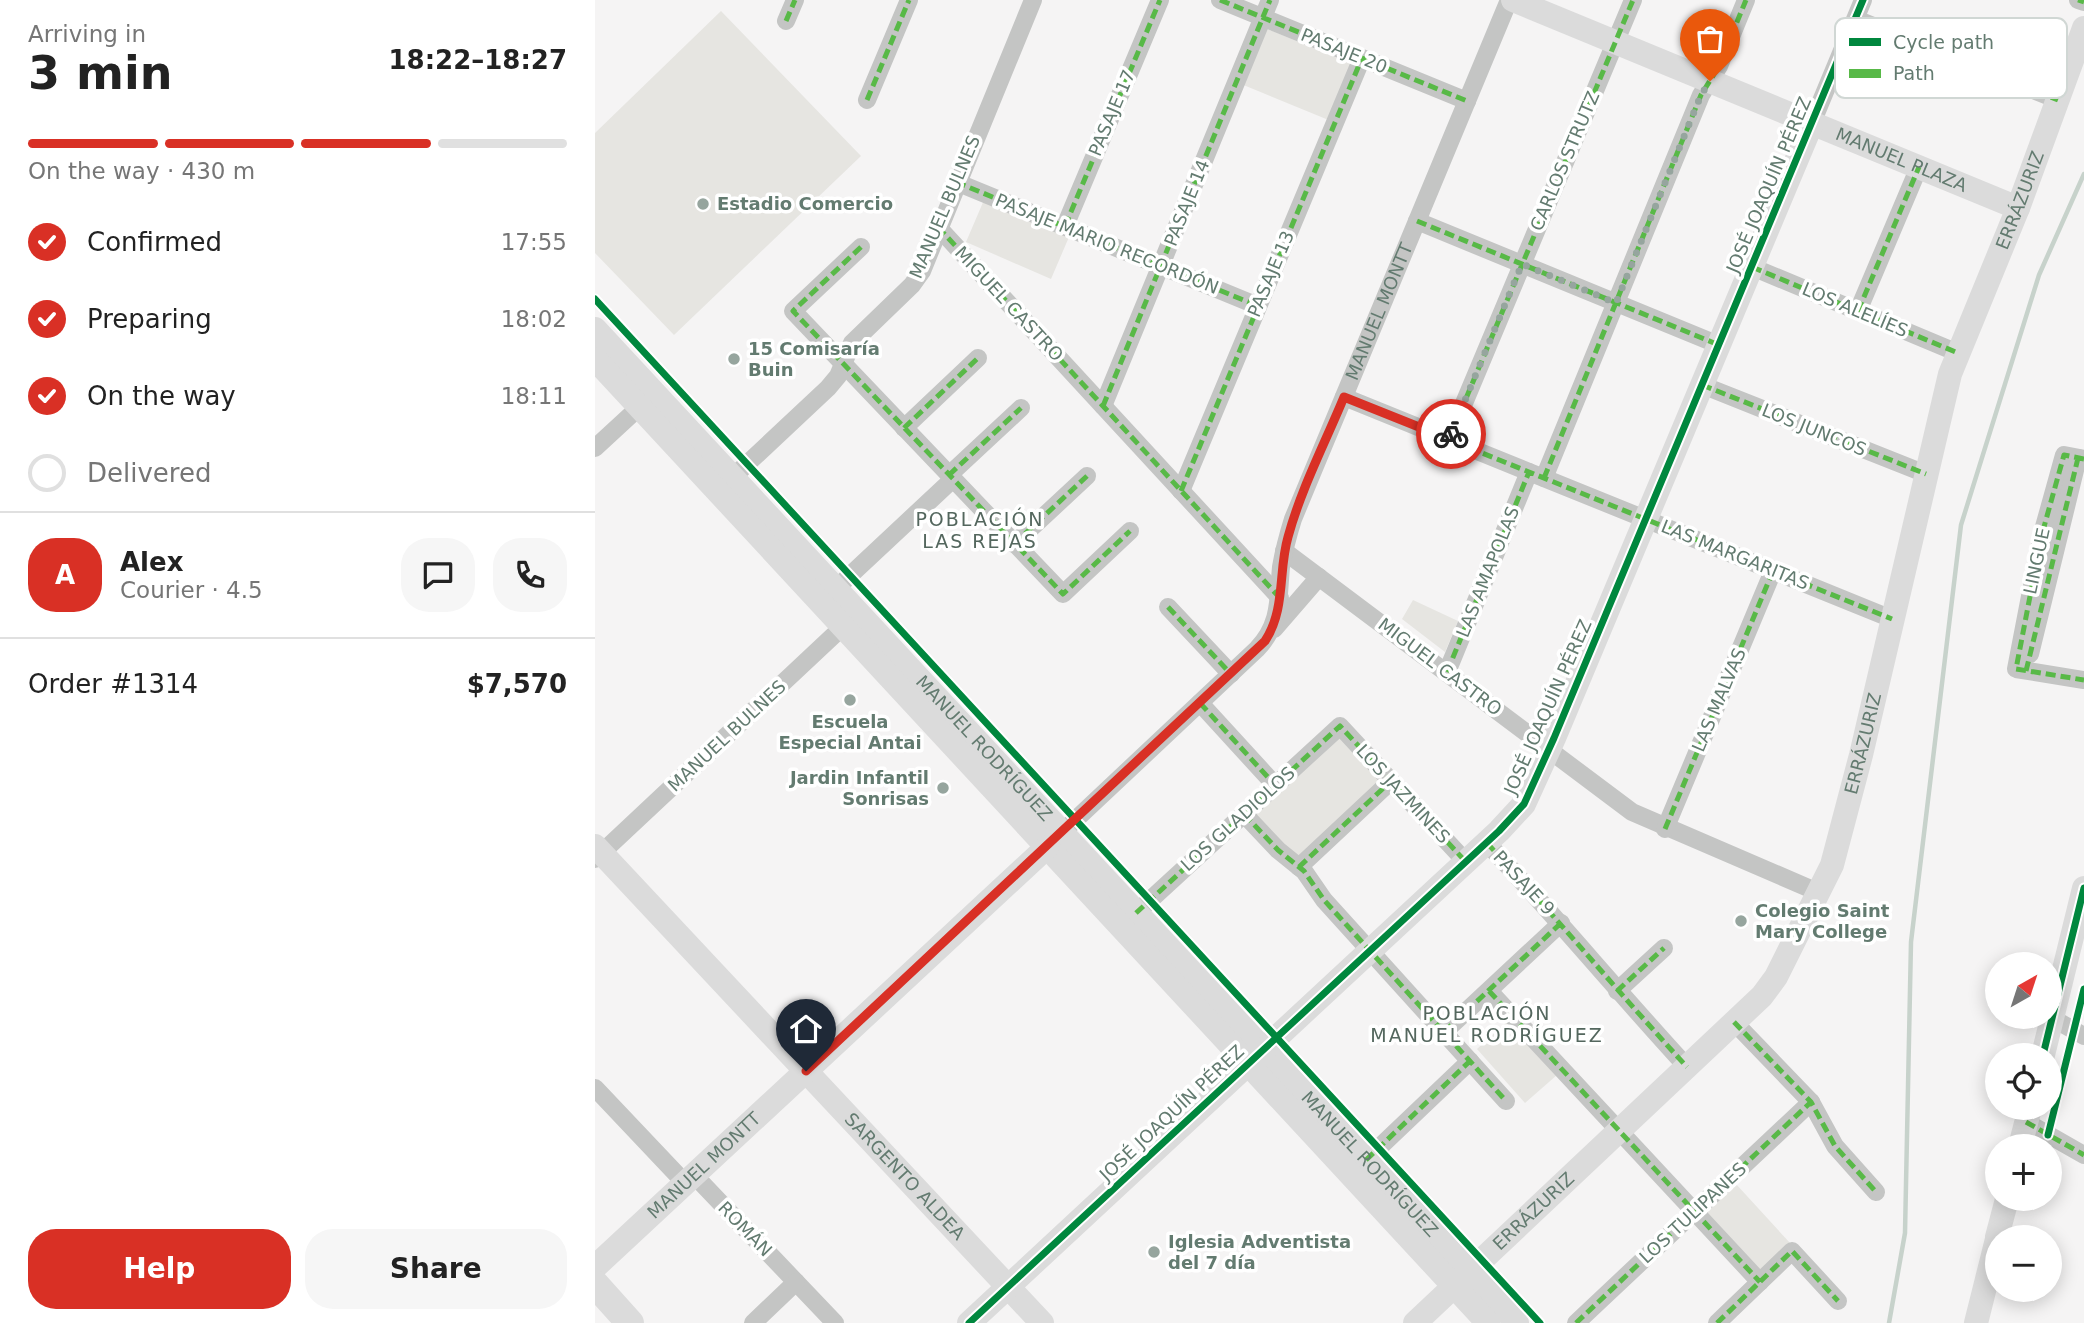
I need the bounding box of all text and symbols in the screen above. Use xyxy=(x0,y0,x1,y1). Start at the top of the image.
pin xyxy=(1680,9,1740,81)
legend xyxy=(1835,18,2067,98)
icon: bag xyxy=(1691,20,1729,58)
text: Arriving in xyxy=(28,21,146,47)
street label: PASAJE 20 xyxy=(1298,24,1390,77)
text: Cycle path xyxy=(1893,31,1994,53)
text: 18:22–18:27 xyxy=(388,45,567,75)
text: 3 min xyxy=(28,46,172,100)
text: Path xyxy=(1893,62,1935,84)
street label: PASAJE 17 xyxy=(1084,67,1139,159)
street label: CARLOS STRUTZ xyxy=(1526,88,1603,234)
street label: JOSÉ JOAQUÍN PÉREZ xyxy=(1721,94,1815,277)
street label: MANUEL PLAZA xyxy=(1833,123,1971,196)
street label: MANUEL BULNES xyxy=(905,132,984,282)
street label: ERRÁZURIZ xyxy=(1991,148,2048,252)
street label: PASAJE 14 xyxy=(1160,157,1213,249)
text: On the way · 430 m xyxy=(28,158,255,184)
street label: PASAJE MARIO RECORDÓN xyxy=(993,189,1222,298)
place label: Estadio Comercio xyxy=(717,193,893,214)
marker: Estadio Comercio xyxy=(695,196,711,212)
icon: check xyxy=(28,223,66,261)
text: Confirmed xyxy=(87,227,222,257)
street label: PASAJE 13 xyxy=(1243,228,1298,320)
text: 17:55 xyxy=(501,229,567,255)
street label: MANUEL MONTT xyxy=(1341,239,1417,383)
street label: MIGUEL CASTRO xyxy=(951,242,1068,365)
street label: LOS ALELÍES xyxy=(1799,278,1911,341)
icon: check xyxy=(28,300,66,338)
text: Preparing xyxy=(87,304,212,334)
text: 18:02 xyxy=(501,306,567,332)
place label: 15 Comisaría Buin xyxy=(748,338,880,380)
marker: 15 Comisaría Buin xyxy=(726,351,742,367)
icon: check xyxy=(28,377,66,415)
text: On the way xyxy=(87,381,236,411)
text: 18:11 xyxy=(501,383,567,409)
courier xyxy=(1416,399,1486,469)
street label: LOS JUNCOS xyxy=(1759,399,1869,460)
icon: bike xyxy=(1432,415,1470,453)
text: Delivered xyxy=(87,458,211,488)
street label: LAS AMAPOLAS xyxy=(1452,503,1523,640)
district label: POBLACIÓN LAS REJAS xyxy=(915,507,1045,552)
street label: LAS MARGARITAS xyxy=(1658,515,1812,594)
street label: LINGUE xyxy=(2019,526,2054,596)
button: chat xyxy=(401,538,475,612)
button: phone xyxy=(493,538,567,612)
text: Alex xyxy=(120,547,183,577)
text: A xyxy=(55,560,75,590)
text: Courier · 4.5 xyxy=(120,577,263,603)
street label: MIGUEL CASTRO xyxy=(1374,613,1506,720)
street label: JOSÉ JOAQUÍN PÉREZ xyxy=(1499,616,1596,799)
street label: LAS MALVAS xyxy=(1687,645,1750,755)
text: Order #1314 xyxy=(28,669,198,699)
text: $7,570 xyxy=(467,669,567,699)
street label: MANUEL RODRÍGUEZ xyxy=(912,671,1057,825)
street label: MANUEL BULNES xyxy=(663,676,790,796)
street label: ERRÁZURIZ xyxy=(1840,691,1885,796)
marker: Escuela Especial Antai xyxy=(842,692,858,708)
place label: Escuela Especial Antai xyxy=(778,711,922,753)
street label: LOS JAZMINES xyxy=(1352,740,1455,847)
street label: LOS GLADIOLOS xyxy=(1176,762,1299,875)
place label: Jardin Infantil Sonrisas xyxy=(788,767,929,809)
marker: Jardin Infantil Sonrisas xyxy=(935,780,951,796)
street label: PASAJE 9 xyxy=(1489,846,1559,919)
place label: Colegio Saint Mary College xyxy=(1755,900,1890,942)
marker: Colegio Saint Mary College xyxy=(1733,913,1749,929)
north arrow xyxy=(1985,952,2061,1029)
map controls xyxy=(1985,952,2062,1302)
pin xyxy=(776,999,836,1071)
district label: POBLACIÓN MANUEL RODRÍGUEZ xyxy=(1370,1001,1604,1046)
icon: home xyxy=(787,1010,825,1048)
street label: JOSÉ JOAQUÍN PÉREZ xyxy=(1094,1040,1248,1186)
button: locate xyxy=(1985,1043,2062,1120)
street label: MANUEL RODRÍGUEZ xyxy=(1297,1087,1443,1241)
street label: MANUEL MONTT xyxy=(643,1107,765,1223)
street label: SARGENTO ALDEA xyxy=(841,1108,970,1245)
button: + xyxy=(1985,1134,2062,1211)
street label: LOS TULIPANES xyxy=(1635,1158,1750,1268)
street label: ERRÁZURIZ xyxy=(1488,1168,1578,1254)
street label: ROMÁN xyxy=(714,1197,777,1260)
button: − xyxy=(1985,1225,2062,1302)
button: Help xyxy=(28,1229,291,1309)
button: Share xyxy=(305,1229,567,1309)
place label: Iglesia Adventista del 7 día xyxy=(1168,1231,1351,1273)
marker: Iglesia Adventista del 7 día xyxy=(1146,1244,1162,1260)

